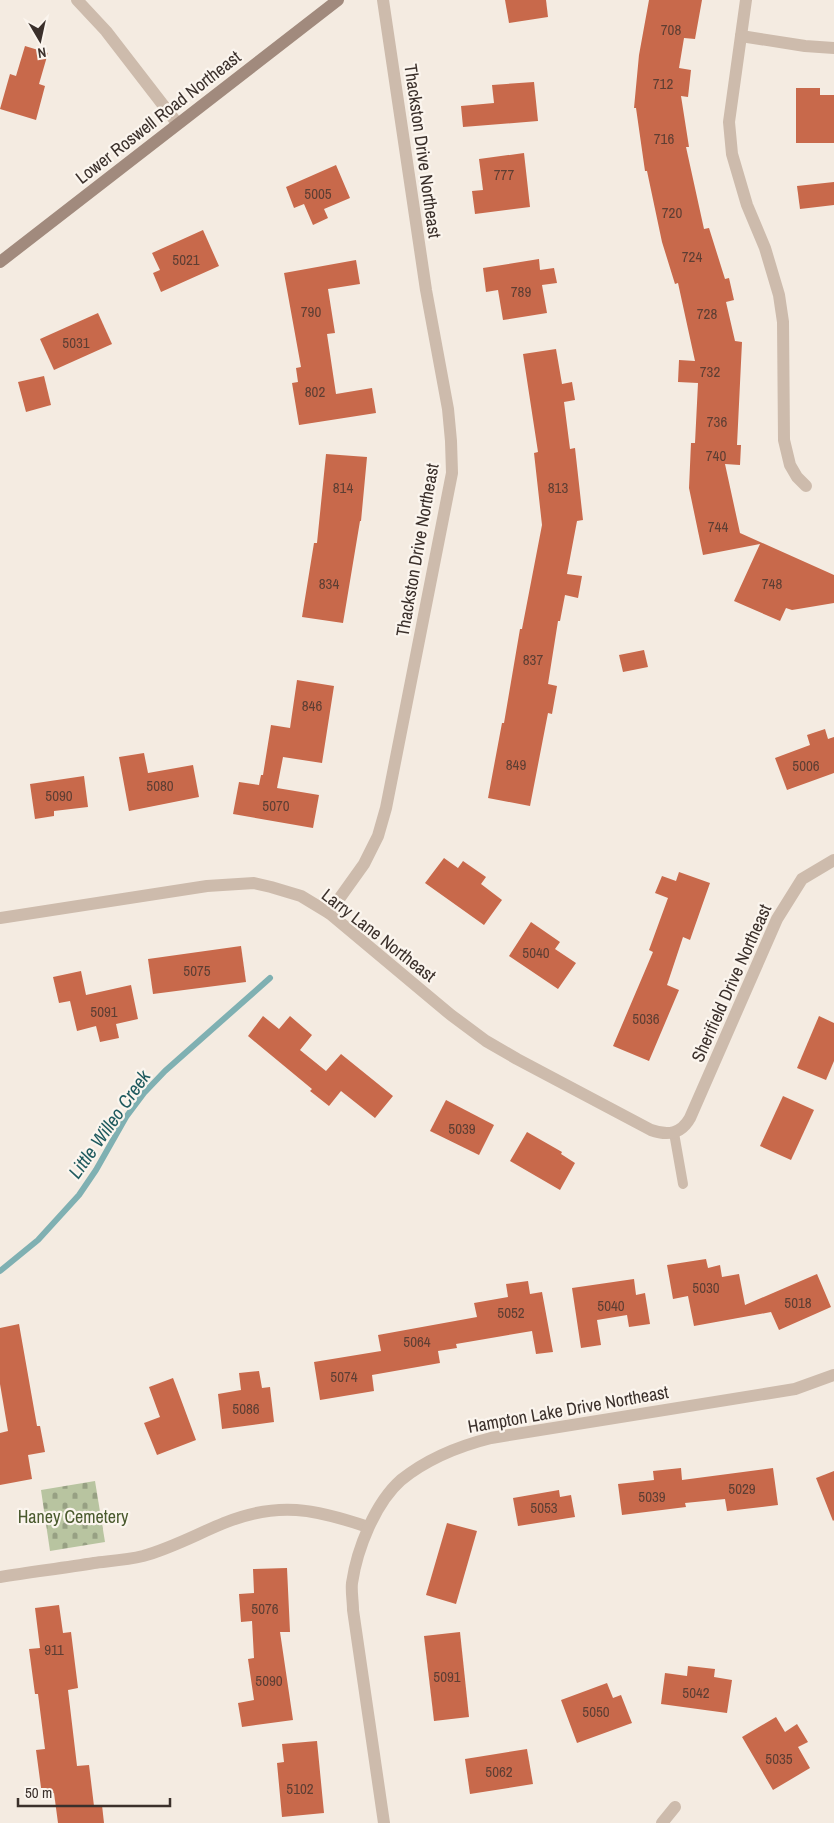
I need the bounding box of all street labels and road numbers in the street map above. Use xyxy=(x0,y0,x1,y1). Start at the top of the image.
street label: Lower Roswell Road Northeast xyxy=(70,45,246,189)
street label: Thackston Drive Northeast xyxy=(398,62,448,240)
street label: Thackston Drive Northeast xyxy=(389,461,445,639)
street label: Larry Lane Northeast xyxy=(317,882,441,988)
street label: Sherifield Drive Northeast xyxy=(685,900,777,1066)
street label: Hampton Lake Drive Northeast xyxy=(466,1379,670,1439)

